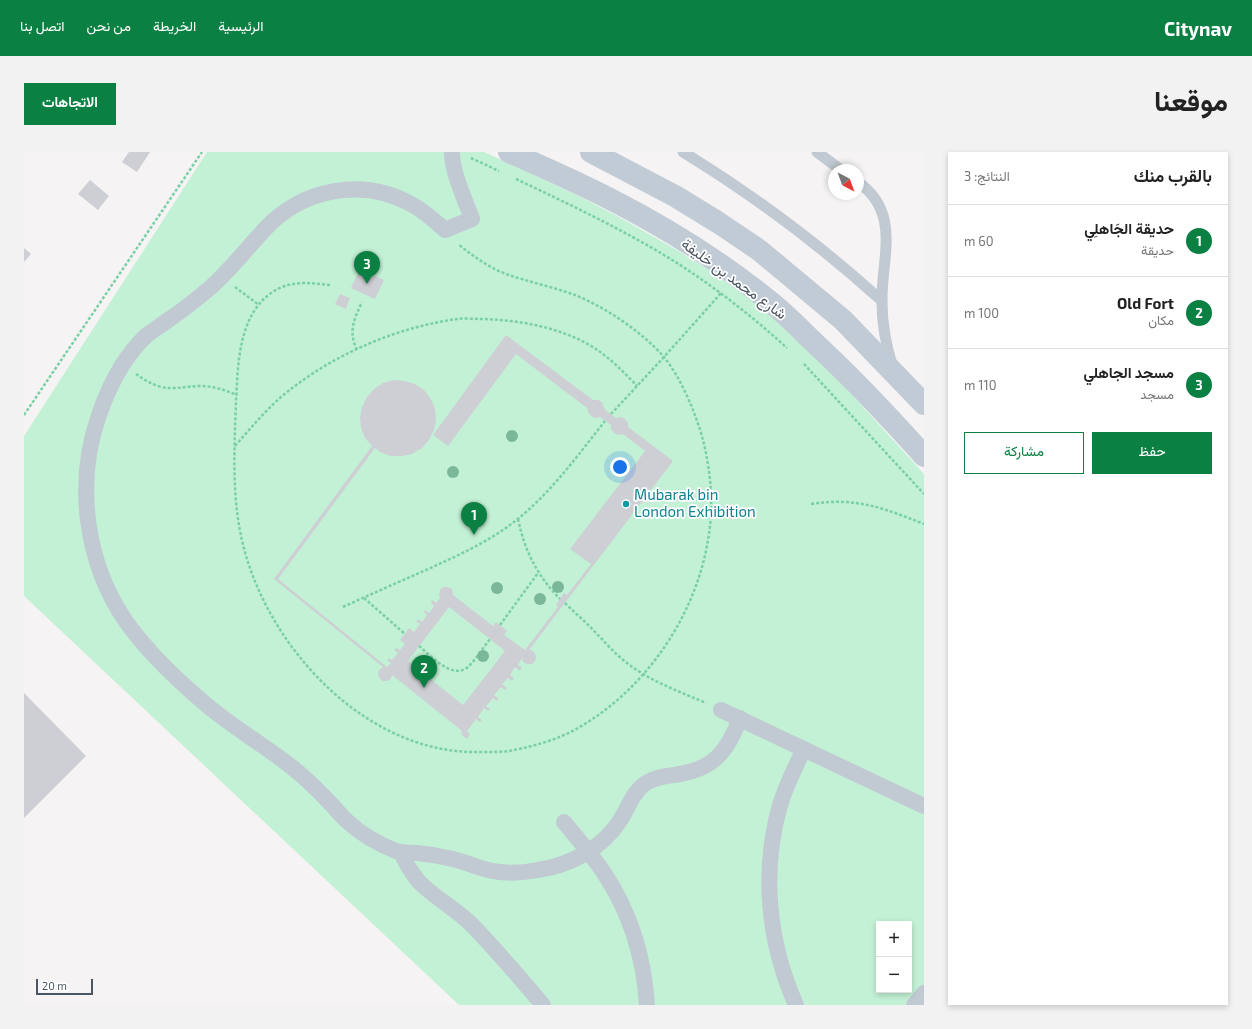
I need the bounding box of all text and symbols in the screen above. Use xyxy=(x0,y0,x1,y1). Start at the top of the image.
text: اتصل بنا xyxy=(20,17,65,34)
text: من نحن xyxy=(87,17,131,34)
text: الخريطة xyxy=(153,17,196,34)
text: الرئيسية xyxy=(218,17,264,34)
text: Citynav xyxy=(1164,17,1232,40)
button: الاتجاهات xyxy=(24,83,116,125)
text: موقعنا xyxy=(1154,83,1228,117)
north arrow xyxy=(828,164,864,200)
text: بالقرب منك xyxy=(1134,165,1212,185)
text: النتائج: 3 xyxy=(964,168,1010,184)
text: حديقة الجَاهلِي xyxy=(1084,219,1174,237)
text: 60 m xyxy=(964,233,994,249)
text: 1 xyxy=(1196,233,1202,249)
street label: شارع محمد بن خليفة xyxy=(677,234,791,325)
text: حديقة xyxy=(1141,242,1174,258)
pin: 3 xyxy=(354,251,380,284)
text: Old Fort xyxy=(1117,294,1174,312)
text: 100 m xyxy=(964,305,999,321)
text: 2 xyxy=(1195,305,1203,321)
text: مكان xyxy=(1148,312,1174,328)
text: مسجد الجاهلي xyxy=(1084,363,1174,381)
text: 110 m xyxy=(964,377,996,393)
text: 3 xyxy=(1195,377,1203,393)
text: مسجد xyxy=(1140,386,1174,402)
button: مشاركة xyxy=(964,432,1084,474)
button: حفظ xyxy=(1092,432,1212,474)
your location xyxy=(610,457,630,477)
place label: Mubarak bin London Exhibition xyxy=(634,485,756,520)
marker: Mubarak bin London Exhibition xyxy=(621,499,631,509)
pin: 1 xyxy=(461,502,487,535)
pin: 2 xyxy=(411,655,437,688)
map controls xyxy=(876,921,912,993)
button: + xyxy=(876,921,912,957)
button: − xyxy=(876,957,912,993)
scale bar xyxy=(36,977,93,996)
text: 20 m xyxy=(42,979,67,992)

